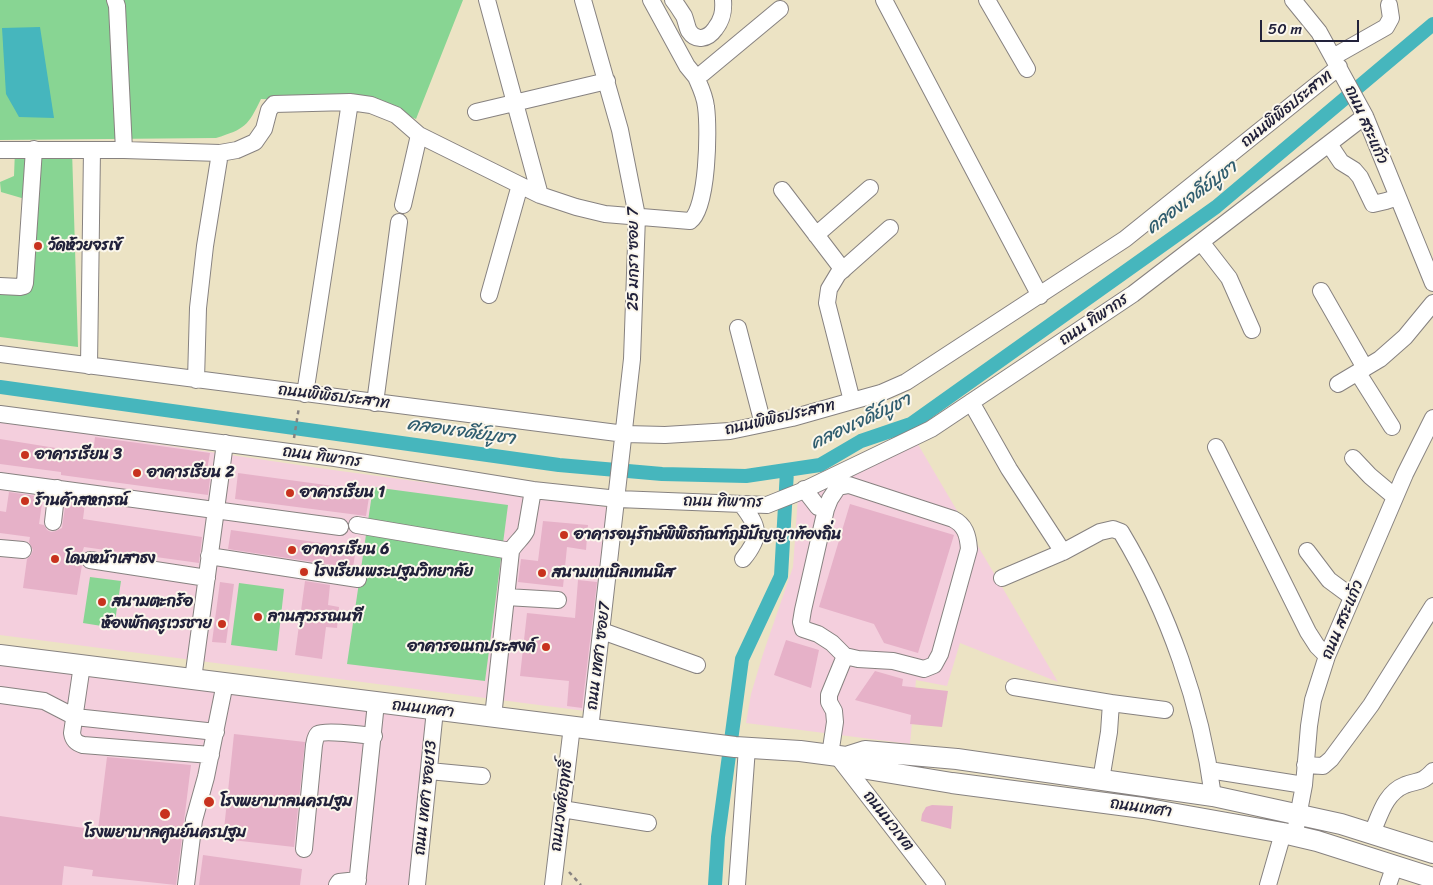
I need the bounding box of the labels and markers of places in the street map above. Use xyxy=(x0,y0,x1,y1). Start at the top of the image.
place label: วัดห้วยจรเข้ xyxy=(48,236,122,256)
marker: วัดห้วยจรเข้ xyxy=(32,240,44,252)
place label: อาคารเรียน 3 xyxy=(35,445,122,465)
marker: อาคารเรียน 3 xyxy=(19,449,31,461)
place label: อาคารเรียน 2 xyxy=(147,463,234,483)
marker: อาคารเรียน 2 xyxy=(131,467,143,479)
place label: อาคารเรียน 1 xyxy=(300,483,385,503)
marker: อาคารเรียน 1 xyxy=(284,487,296,499)
place label: ร้านค้าสหกรณ์ xyxy=(35,491,128,511)
marker: ร้านค้าสหกรณ์ xyxy=(19,495,31,507)
place label: อาคารอนุรักษ์พิพิธภัณฑ์ภูมิปัญญาท้องถิ่น xyxy=(574,525,841,545)
marker: อาคารอนุรักษ์พิพิธภัณฑ์ภูมิปัญญาท้องถิ่น xyxy=(558,529,570,541)
place label: อาคารเรียน 6 xyxy=(302,540,389,560)
marker: อาคารเรียน 6 xyxy=(286,544,298,556)
place label: โดมหน้าเสาธง xyxy=(65,549,155,569)
marker: โดมหน้าเสาธง xyxy=(49,553,61,565)
place label: โรงเรียนพระปฐมวิทยาลัย xyxy=(314,562,473,582)
place label: สนามเทเบิลเทนนิส xyxy=(552,563,674,583)
marker: โรงเรียนพระปฐมวิทยาลัย xyxy=(298,566,310,578)
marker: สนามเทเบิลเทนนิส xyxy=(536,567,548,579)
place label: สนามตะกร้อ xyxy=(112,592,193,612)
marker: สนามตะกร้อ xyxy=(96,596,108,608)
place label: ลานสุวรรณนฑี xyxy=(268,607,363,627)
marker: ลานสุวรรณนฑี xyxy=(252,611,264,623)
place label: ห้องพักครูเวรชาย xyxy=(101,614,212,634)
marker: ห้องพักครูเวรชาย xyxy=(216,618,228,630)
place label: อาคารอเนกประสงค์ xyxy=(408,637,536,657)
marker: อาคารอเนกประสงค์ xyxy=(540,641,552,653)
place label: โรงพยาบาลนครปฐม xyxy=(220,792,352,812)
marker: โรงพยาบาลนครปฐม xyxy=(202,795,216,809)
marker: โรงพยาบาลศูนย์นครปฐม xyxy=(158,807,172,821)
place label: โรงพยาบาลศูนย์นครปฐม xyxy=(84,823,246,843)

